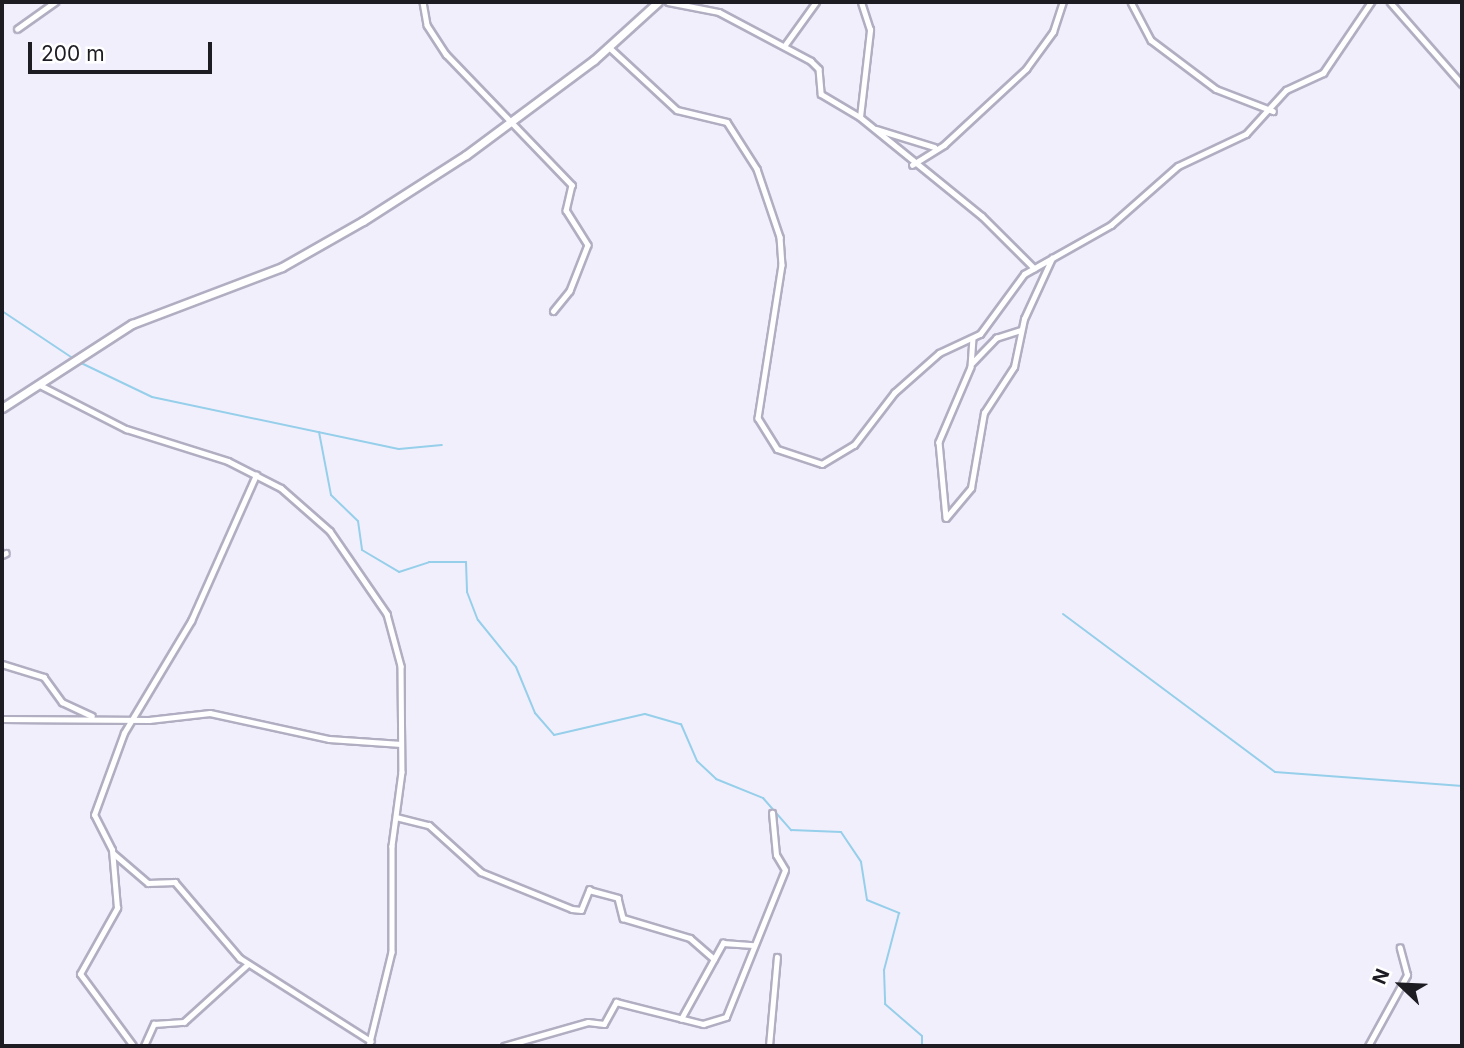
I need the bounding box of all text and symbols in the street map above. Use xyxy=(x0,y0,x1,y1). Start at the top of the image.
scale bar xyxy=(32,28,215,72)
text: 200 m xyxy=(41,41,105,66)
north arrow xyxy=(1366,950,1436,1020)
text: N xyxy=(1368,965,1395,988)

